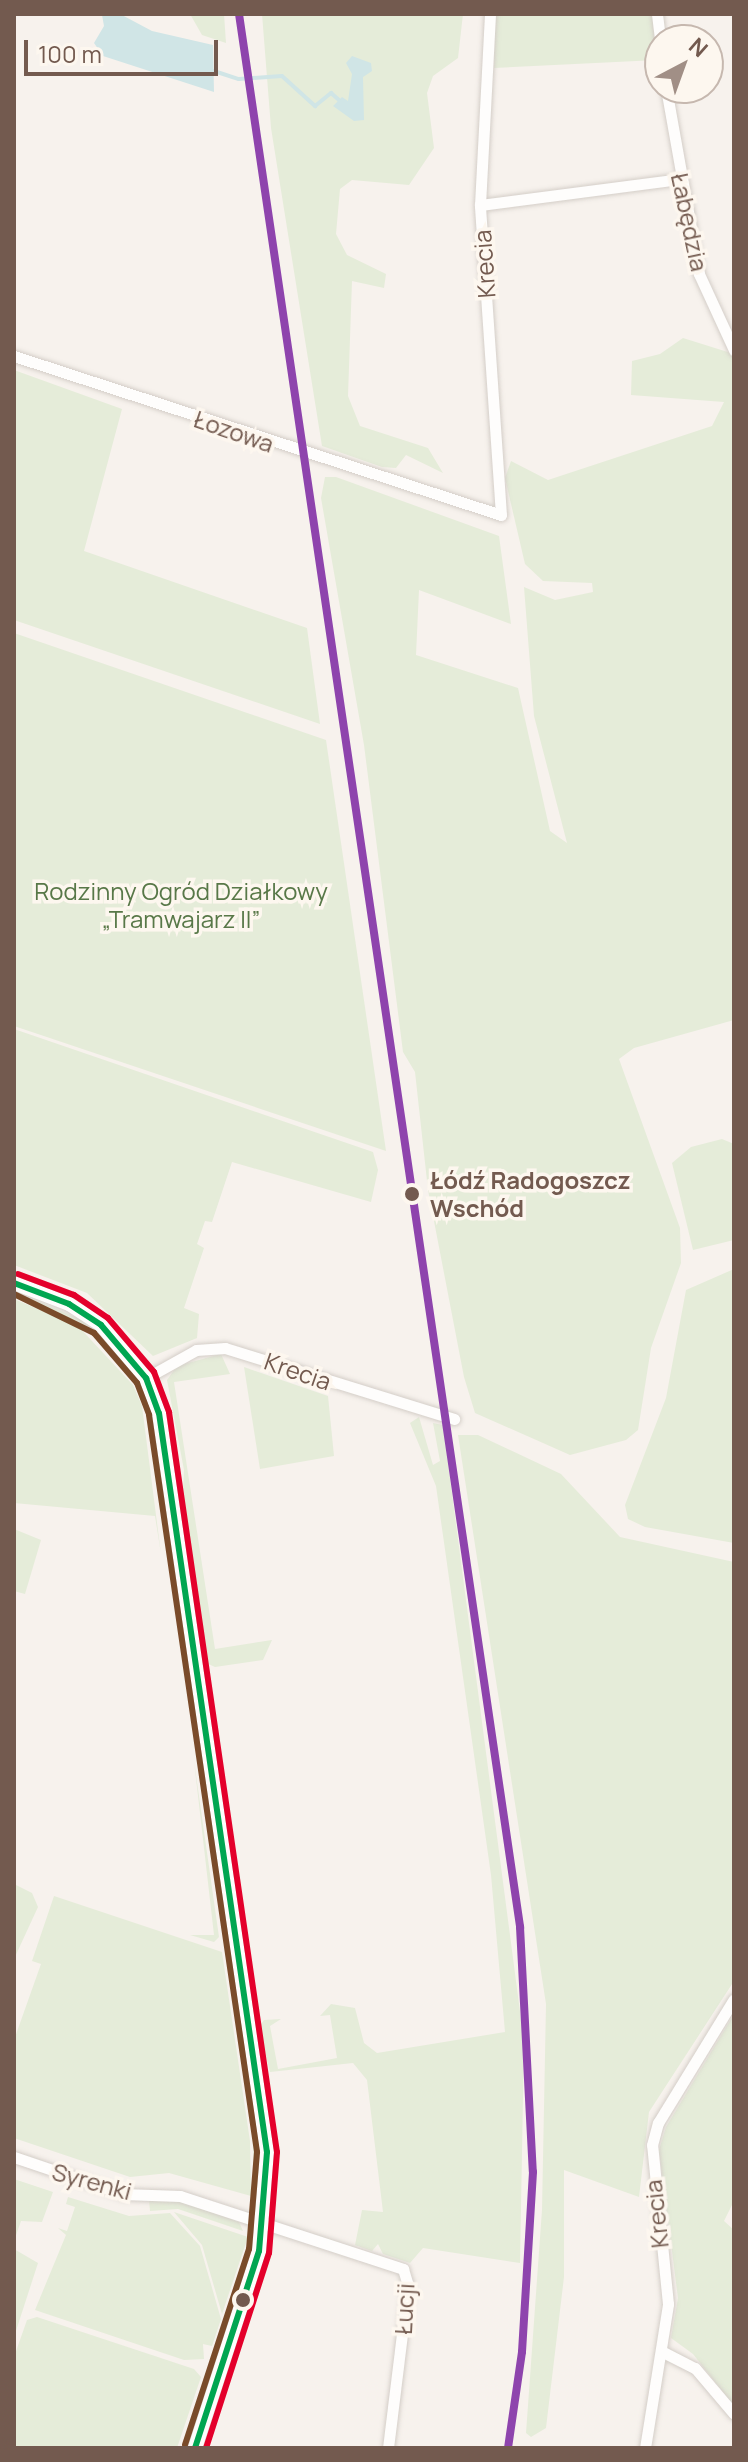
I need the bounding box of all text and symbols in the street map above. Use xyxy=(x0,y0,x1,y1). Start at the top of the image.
scale bar xyxy=(28,24,222,74)
north arrow xyxy=(644,24,724,104)
text: N xyxy=(683,31,714,64)
text: 100 m xyxy=(38,37,102,70)
street label: Łabędzia xyxy=(666,170,714,274)
street label: Krecia xyxy=(467,229,501,299)
street label: Łozowa xyxy=(190,404,278,458)
park label: Rodzinny Ogród Działkowy „Tramwajarz II” xyxy=(34,877,328,933)
place label: Łódź Radogoszcz Wschód xyxy=(430,1166,631,1222)
marker: Łódź Radogoszcz Wschód xyxy=(401,1183,423,1205)
street label: Krecia xyxy=(261,1346,335,1396)
street label: Syrenki xyxy=(49,2157,135,2205)
street label: Krecia xyxy=(638,2178,674,2250)
street label: Łucji xyxy=(388,2282,420,2336)
unlabelled marker xyxy=(235,2292,251,2308)

